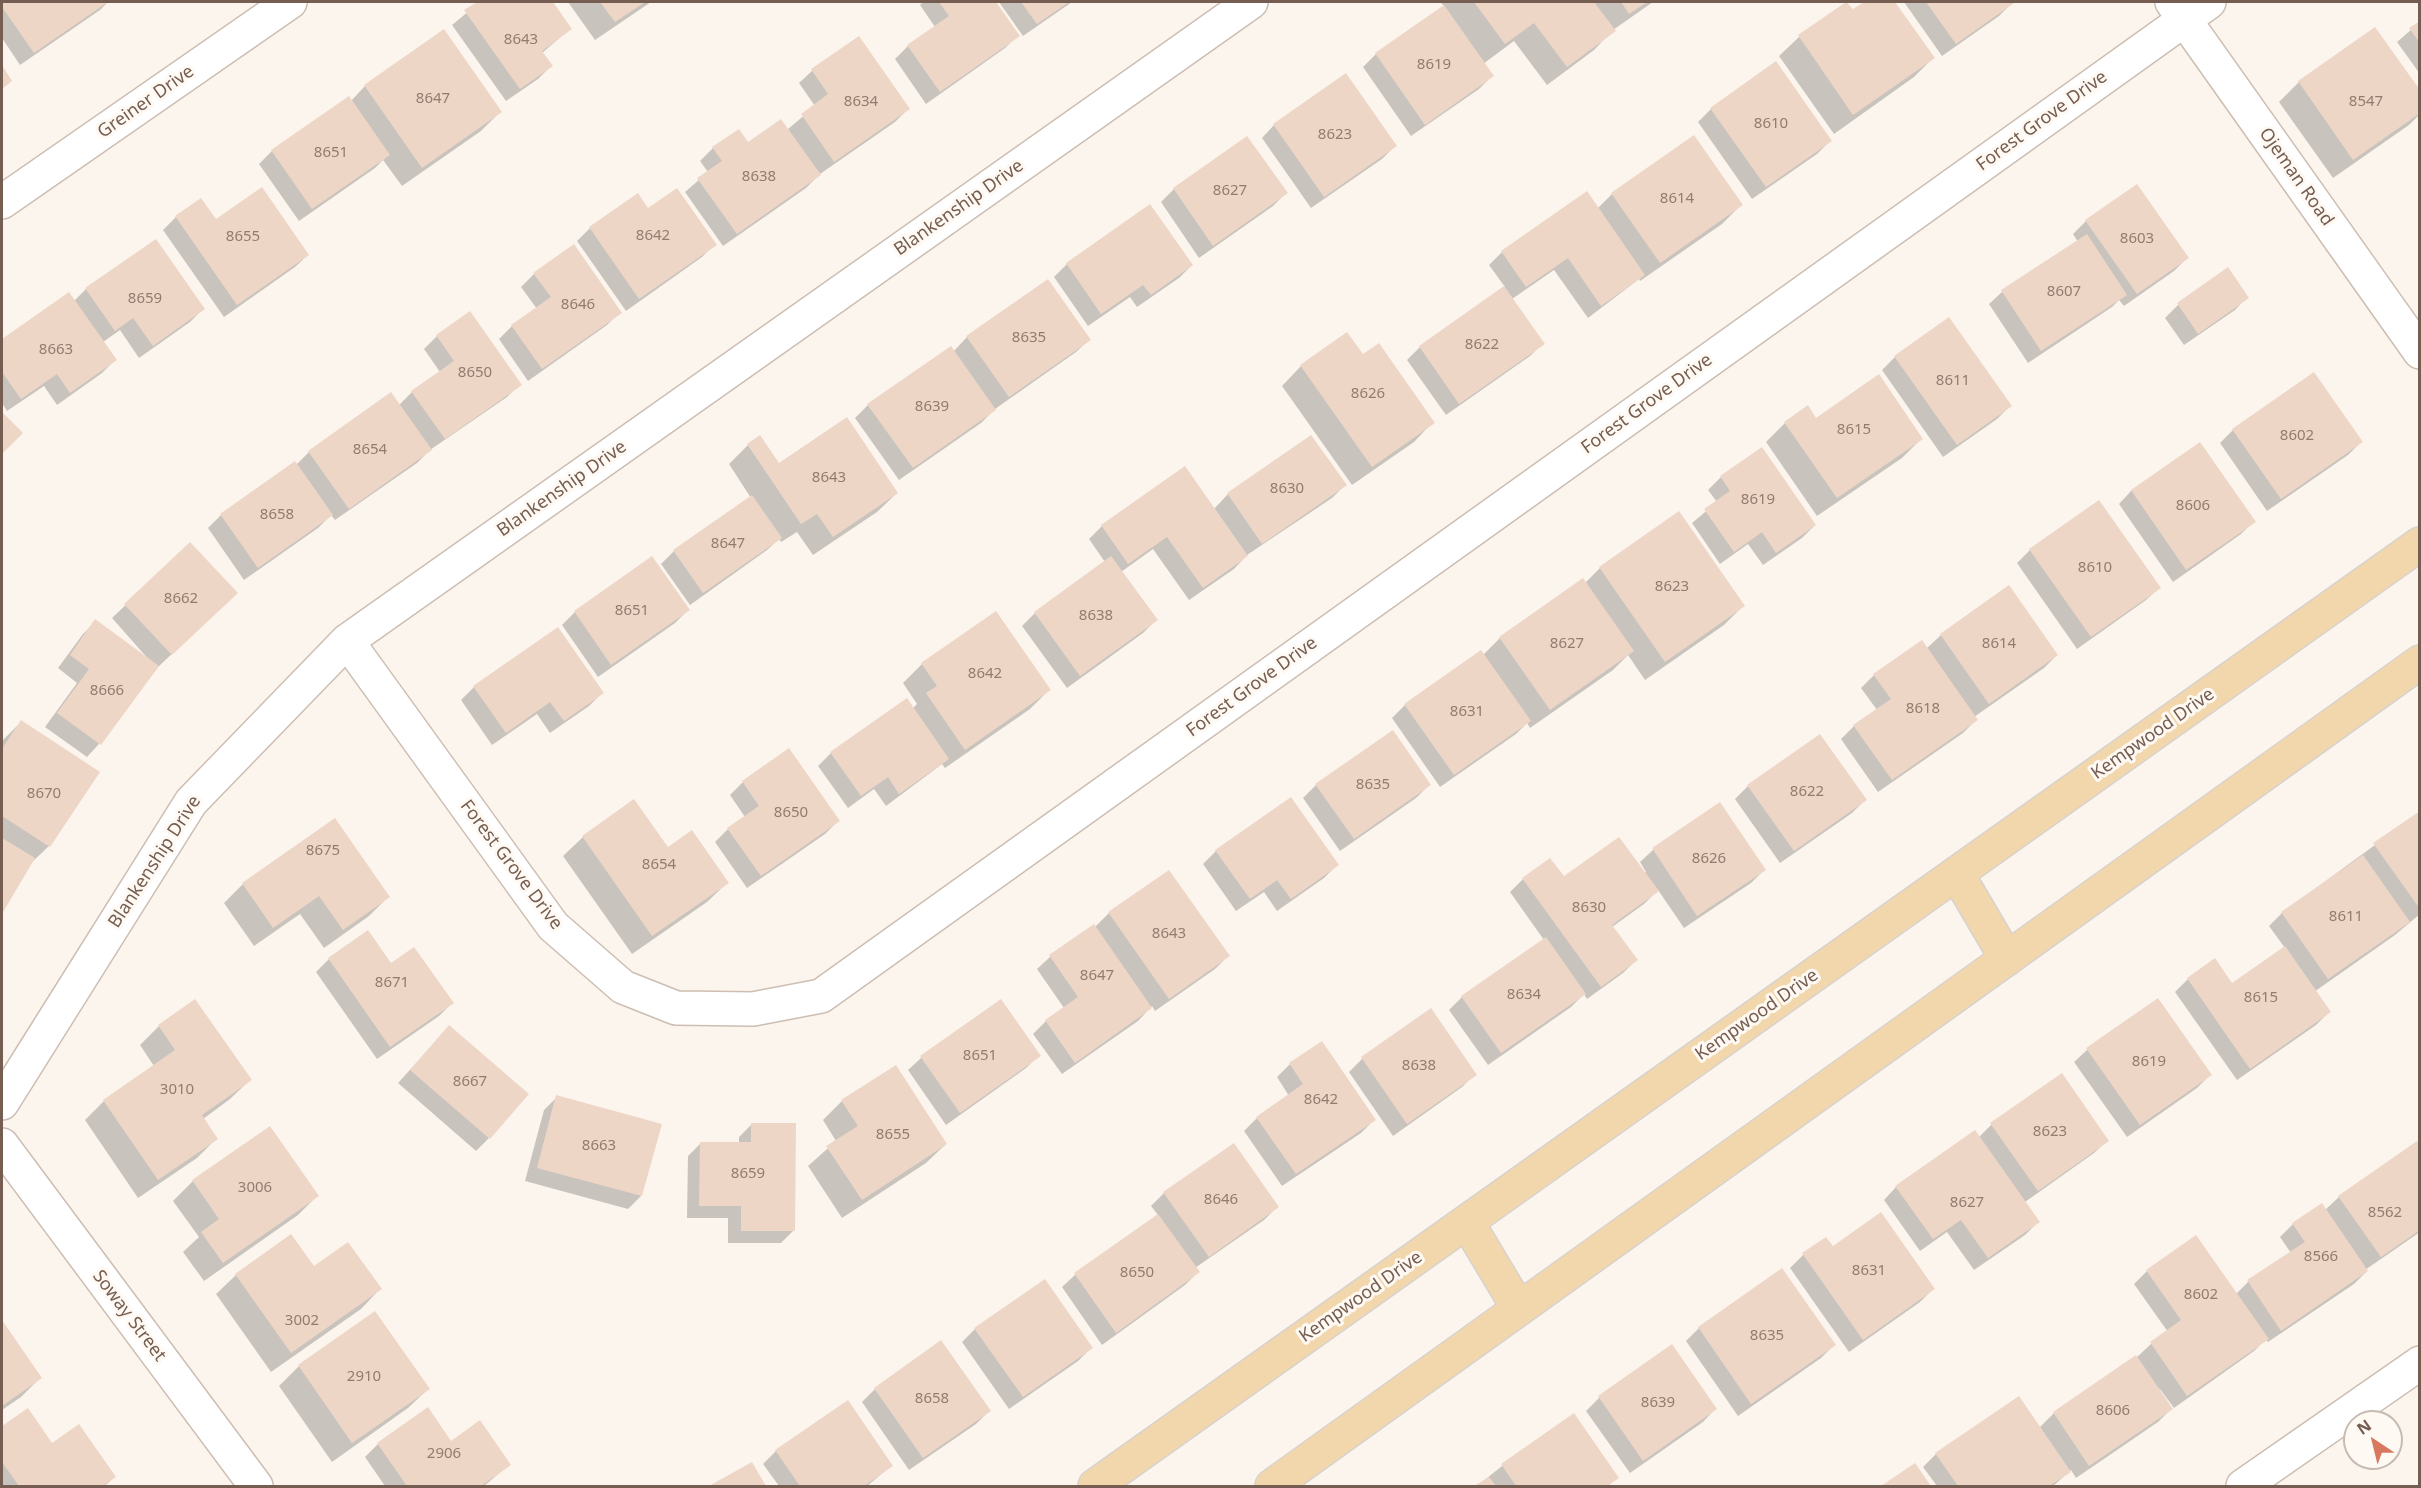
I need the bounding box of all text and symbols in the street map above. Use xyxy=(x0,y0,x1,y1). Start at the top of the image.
house number: 8643 xyxy=(504,31,538,49)
house number: 8619 xyxy=(1417,56,1451,74)
street label: Greiner Drive xyxy=(94,61,198,143)
street label: Forest Grove Drive xyxy=(1972,66,2112,176)
house number: 8647 xyxy=(416,90,450,108)
house number: 8634 xyxy=(844,93,878,111)
house number: 8547 xyxy=(2349,93,2383,111)
house number: 8610 xyxy=(1754,115,1788,133)
street label: Ojeman Road xyxy=(2254,124,2338,230)
house number: 8623 xyxy=(1318,126,1352,144)
house number: 8651 xyxy=(314,144,348,162)
street label: Blankenship Drive xyxy=(890,155,1028,261)
house number: 8638 xyxy=(742,168,776,186)
house number: 8627 xyxy=(1213,182,1247,200)
house number: 8614 xyxy=(1660,190,1694,208)
house number: 8642 xyxy=(636,227,670,245)
house number: 8655 xyxy=(226,228,260,246)
house number: 8603 xyxy=(2120,230,2154,248)
house number: 8607 xyxy=(2047,283,2081,301)
house number: 8659 xyxy=(128,290,162,308)
house number: 8646 xyxy=(561,296,595,314)
house number: 8635 xyxy=(1012,329,1046,347)
house number: 8622 xyxy=(1465,336,1499,354)
house number: 8663 xyxy=(39,341,73,359)
street label: Forest Grove Drive xyxy=(1577,349,1717,459)
house number: 8650 xyxy=(458,364,492,382)
house number: 8611 xyxy=(1936,372,1970,390)
house number: 8626 xyxy=(1351,385,1385,403)
house number: 8639 xyxy=(915,398,949,416)
house number: 8615 xyxy=(1837,421,1871,439)
house number: 8602 xyxy=(2280,427,2314,445)
street label: Blankenship Drive xyxy=(493,436,631,542)
house number: 8654 xyxy=(353,441,387,459)
house number: 8643 xyxy=(812,469,846,487)
house number: 8630 xyxy=(1270,480,1304,498)
house number: 8619 xyxy=(1741,491,1775,509)
house number: 8606 xyxy=(2176,497,2210,515)
house number: 8658 xyxy=(260,506,294,524)
house number: 8647 xyxy=(711,535,745,553)
house number: 8610 xyxy=(2078,559,2112,577)
house number: 8623 xyxy=(1655,578,1689,596)
house number: 8662 xyxy=(164,590,198,608)
house number: 8651 xyxy=(615,602,649,620)
house number: 8638 xyxy=(1079,607,1113,625)
street label: Forest Grove Drive xyxy=(1182,632,1322,742)
house number: 8627 xyxy=(1550,635,1584,653)
house number: 8614 xyxy=(1982,635,2016,653)
house number: 8642 xyxy=(968,665,1002,683)
house number: 8666 xyxy=(90,682,124,700)
street label: Kempwood Drive xyxy=(2087,684,2219,784)
house number: 8618 xyxy=(1906,700,1940,718)
house number: 8631 xyxy=(1450,703,1484,721)
house number: 8635 xyxy=(1356,776,1390,794)
house number: 8622 xyxy=(1790,783,1824,801)
house number: 8670 xyxy=(27,785,61,803)
street label: Blankenship Drive xyxy=(104,792,206,932)
street label: Forest Grove Drive xyxy=(455,796,567,934)
house number: 8650 xyxy=(774,804,808,822)
house number: 8675 xyxy=(306,842,340,860)
house number: 8626 xyxy=(1692,850,1726,868)
house number: 8654 xyxy=(642,856,676,874)
house number: 8630 xyxy=(1572,899,1606,917)
house number: 8611 xyxy=(2329,908,2363,926)
house number: 8643 xyxy=(1152,925,1186,943)
street label: Kempwood Drive xyxy=(1691,965,1823,1065)
house number: 8647 xyxy=(1080,967,1114,985)
house number: 8671 xyxy=(375,974,409,992)
house number: 8634 xyxy=(1507,986,1541,1004)
house number: 8615 xyxy=(2244,989,2278,1007)
house number: 8651 xyxy=(963,1047,997,1065)
house number: 8619 xyxy=(2132,1053,2166,1071)
house number: 8638 xyxy=(1402,1057,1436,1075)
house number: 8667 xyxy=(453,1073,487,1091)
house number: 3010 xyxy=(160,1081,194,1099)
house number: 8642 xyxy=(1304,1091,1338,1109)
house number: 8623 xyxy=(2033,1123,2067,1141)
house number: 8655 xyxy=(876,1126,910,1144)
house number: 8663 xyxy=(582,1137,616,1155)
house number: 8659 xyxy=(731,1165,765,1183)
house number: 3006 xyxy=(238,1179,272,1197)
house number: 8646 xyxy=(1204,1191,1238,1209)
house number: 8627 xyxy=(1950,1194,1984,1212)
house number: 8562 xyxy=(2368,1204,2402,1222)
street label: Kempwood Drive xyxy=(1295,1247,1427,1347)
house number: 8566 xyxy=(2304,1248,2338,1266)
house number: 8631 xyxy=(1852,1262,1886,1280)
house number: 8650 xyxy=(1120,1264,1154,1282)
street label: Soway Street xyxy=(88,1266,170,1366)
house number: 8602 xyxy=(2184,1286,2218,1304)
house number: 3002 xyxy=(285,1312,319,1330)
house number: 8635 xyxy=(1750,1327,1784,1345)
house number: 2910 xyxy=(347,1368,381,1386)
house number: 8658 xyxy=(915,1390,949,1408)
house number: 8639 xyxy=(1641,1394,1675,1412)
house number: 8606 xyxy=(2096,1402,2130,1420)
north arrow xyxy=(2343,1410,2403,1470)
text: N xyxy=(2352,1414,2375,1440)
house number: 2906 xyxy=(427,1445,461,1463)

